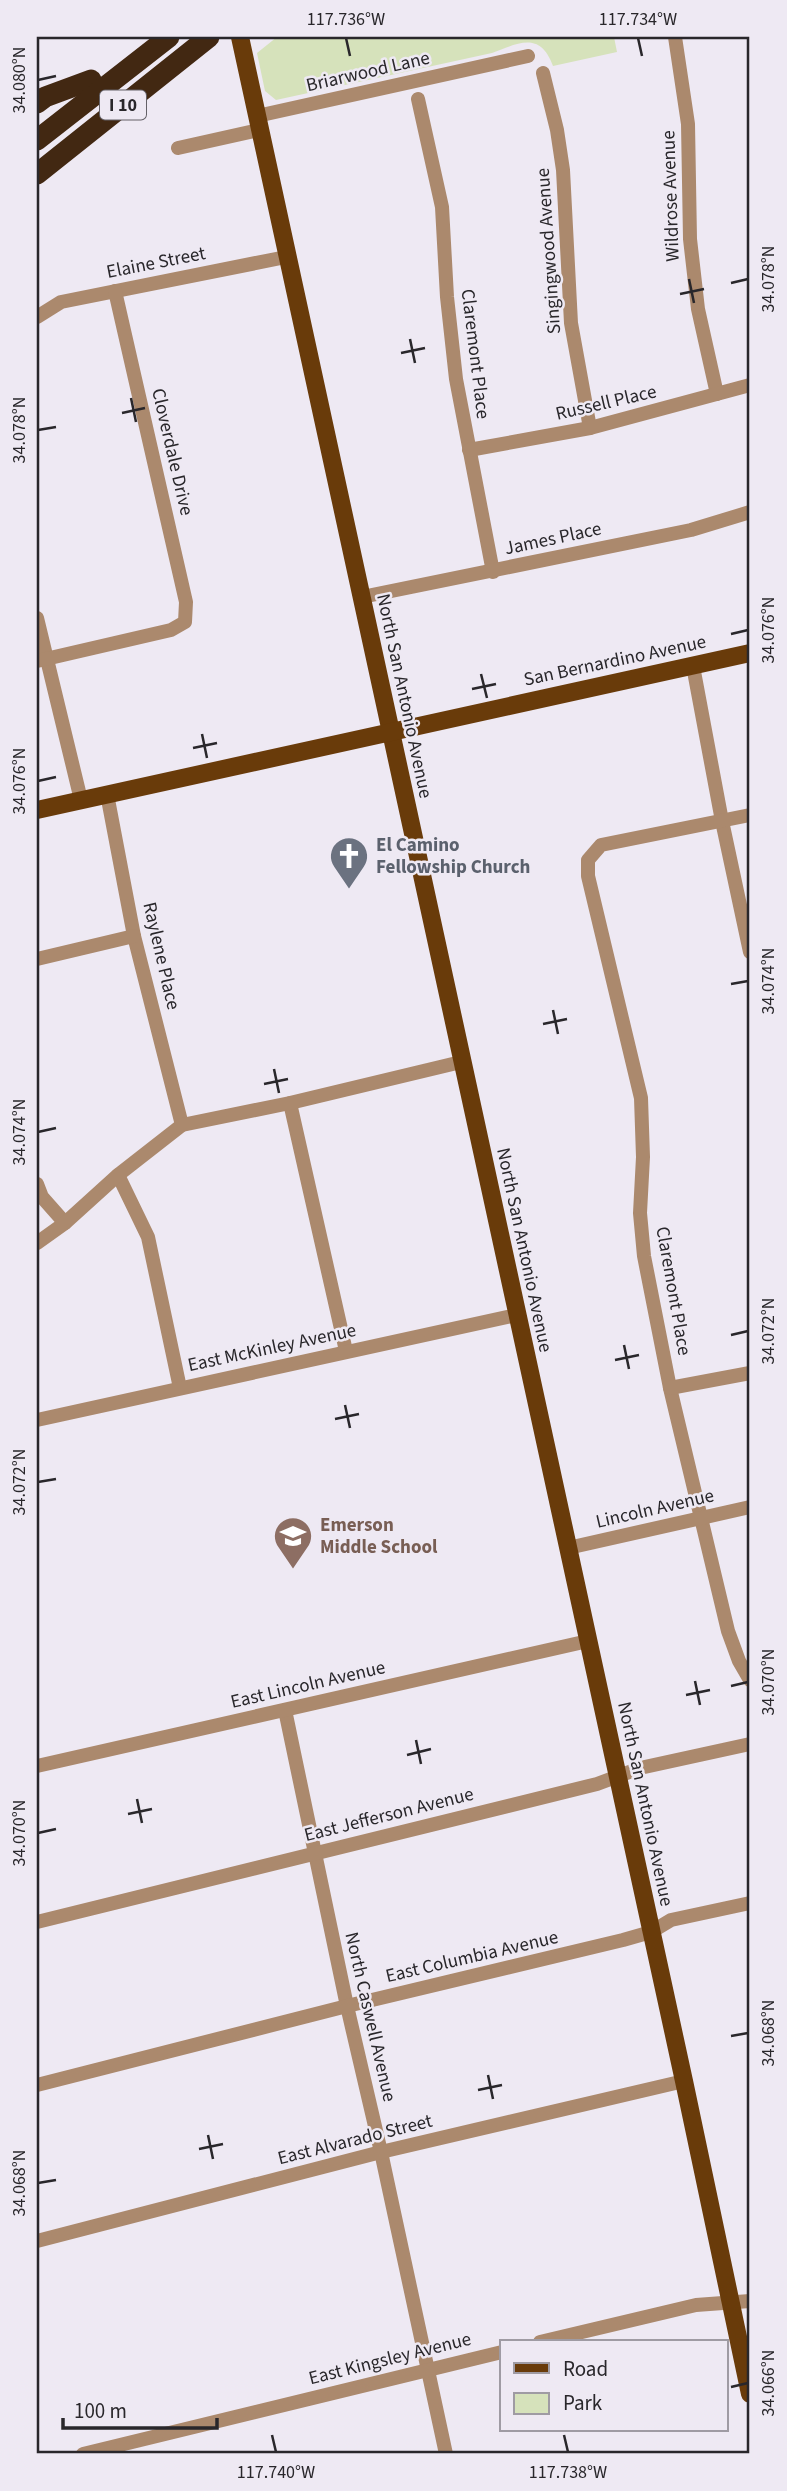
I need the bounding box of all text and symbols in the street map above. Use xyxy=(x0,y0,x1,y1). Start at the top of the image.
text: 117.736°W xyxy=(307,7,385,32)
text: 117.734°W xyxy=(599,7,677,32)
street label: Briarwood Lane xyxy=(304,45,432,99)
text: 34.080°N xyxy=(7,47,32,113)
road number: I 10 xyxy=(100,90,146,120)
street label: Wildrose Avenue xyxy=(655,130,687,262)
street label: Singingwood Avenue xyxy=(530,167,568,335)
street label: Elaine Street xyxy=(104,240,208,286)
text: 34.078°N xyxy=(756,246,781,312)
street label: Claremont Place xyxy=(454,288,496,420)
street label: Russell Place xyxy=(553,378,659,428)
street label: Cloverdale Drive xyxy=(144,386,200,518)
text: 34.078°N xyxy=(7,397,32,463)
street label: James Place xyxy=(502,516,604,562)
street label: North San Antonio Avenue xyxy=(369,591,439,801)
text: 34.076°N xyxy=(756,597,781,663)
street label: San Bernardino Avenue xyxy=(521,628,709,694)
text: 34.076°N xyxy=(7,748,32,814)
place label: El Camino Fellowship Church xyxy=(376,832,530,881)
church icon: El Camino Fellowship Church xyxy=(328,835,370,890)
street label: Raylene Place xyxy=(135,899,187,1013)
text: 34.074°N xyxy=(756,948,781,1014)
text: 34.074°N xyxy=(7,1099,32,1165)
street label: North San Antonio Avenue xyxy=(489,1145,559,1355)
street label: Claremont Place xyxy=(648,1224,698,1358)
text: 34.072°N xyxy=(756,1298,781,1364)
street label: East McKinley Avenue xyxy=(185,1317,359,1379)
text: 34.072°N xyxy=(7,1449,32,1515)
street label: Lincoln Avenue xyxy=(593,1482,717,1536)
place label: Emerson Middle School xyxy=(320,1512,438,1561)
school or university icon: Emerson Middle School xyxy=(272,1515,314,1570)
text: 34.070°N xyxy=(756,1649,781,1715)
street label: East Lincoln Avenue xyxy=(228,1654,388,1716)
street label: North San Antonio Avenue xyxy=(610,1699,680,1909)
street label: East Jefferson Avenue xyxy=(302,1781,476,1849)
text: 34.070°N xyxy=(7,1800,32,1866)
street label: East Columbia Avenue xyxy=(383,1924,561,1990)
street label: North Caswell Avenue xyxy=(337,1930,403,2104)
text: 34.068°N xyxy=(756,2000,781,2066)
street label: East Alvarado Street xyxy=(275,2108,436,2172)
text: 34.068°N xyxy=(7,2150,32,2216)
street label: East Kingsley Avenue xyxy=(306,2326,474,2392)
legend xyxy=(500,2340,728,2432)
text: 34.066°N xyxy=(756,2350,781,2416)
text: Road xyxy=(563,2354,608,2384)
scale bar xyxy=(63,2386,217,2430)
text: Park xyxy=(563,2388,603,2418)
text: 100 m xyxy=(74,2396,127,2426)
text: 117.740°W xyxy=(237,2460,315,2485)
text: 117.738°W xyxy=(529,2460,607,2485)

